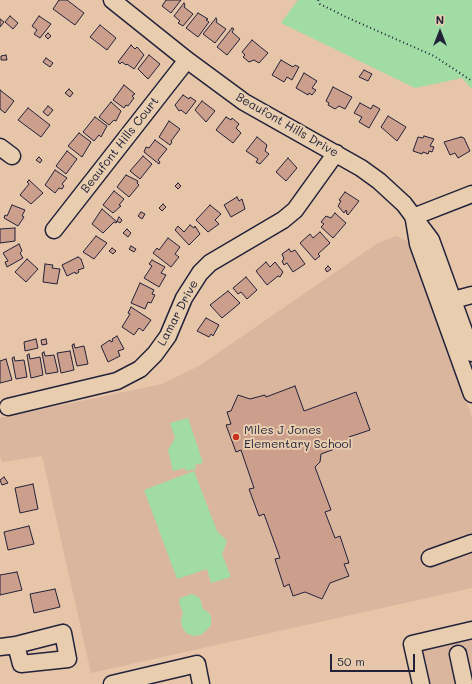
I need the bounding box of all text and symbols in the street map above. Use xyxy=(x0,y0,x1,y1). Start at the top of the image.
north arrow xyxy=(420,12,460,52)
text: N xyxy=(436,12,444,27)
street label: Beaufont Hills Drive xyxy=(233,90,341,160)
street label: Beaufont Hills Court xyxy=(78,94,162,196)
street label: Lamar Drive xyxy=(155,278,201,348)
place label: Miles J Jones Elementary School xyxy=(244,423,352,451)
marker: Miles J Jones Elementary School xyxy=(231,432,241,442)
scale bar xyxy=(332,646,417,672)
text: 50 m xyxy=(337,653,365,669)

